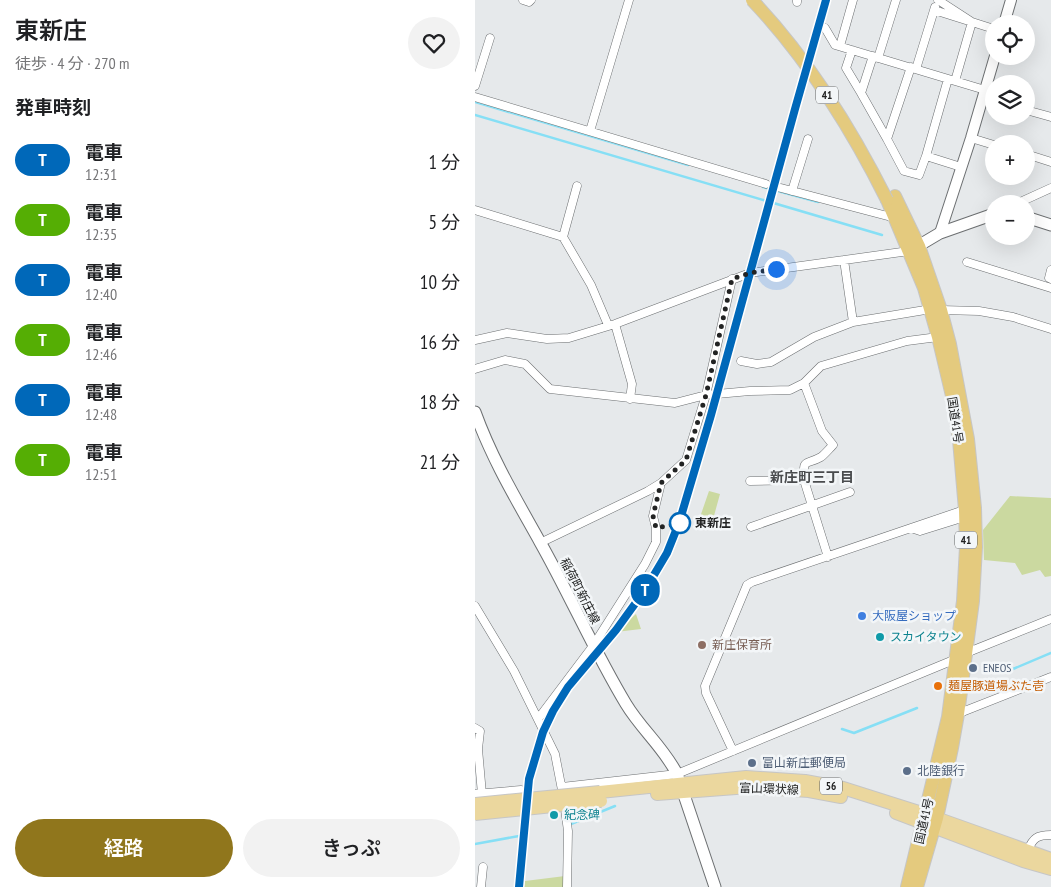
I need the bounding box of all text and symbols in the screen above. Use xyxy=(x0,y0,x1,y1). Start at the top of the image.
text: 東新庄 xyxy=(15,15,87,46)
map controls xyxy=(985,15,1035,245)
button: locate xyxy=(985,15,1035,65)
button: heart xyxy=(408,17,460,69)
text: 徒歩 · 4 分 · 270 m xyxy=(15,53,129,73)
button: layers xyxy=(985,75,1035,125)
road number: 41 xyxy=(816,86,838,104)
text: 発車時刻 xyxy=(15,95,91,119)
button: + xyxy=(985,135,1035,185)
text: 電車 xyxy=(85,140,123,164)
text: T xyxy=(38,148,47,171)
text: 1 分 xyxy=(428,150,460,174)
text: 12:31 xyxy=(85,164,117,184)
button: − xyxy=(985,195,1035,245)
text: 電車 xyxy=(85,200,123,224)
text: T xyxy=(38,208,47,231)
text: 5 分 xyxy=(428,210,460,234)
text: 12:35 xyxy=(85,224,117,244)
your location xyxy=(764,257,789,282)
text: 電車 xyxy=(85,260,123,284)
text: T xyxy=(38,268,47,291)
text: 10 分 xyxy=(420,270,460,294)
text: 12:40 xyxy=(85,284,117,304)
text: 電車 xyxy=(85,320,123,344)
text: T xyxy=(38,328,47,351)
text: 16 分 xyxy=(420,330,460,354)
text: 12:46 xyxy=(85,344,117,364)
text: 電車 xyxy=(85,380,123,404)
text: T xyxy=(38,388,47,411)
text: 18 分 xyxy=(420,390,460,414)
street label: 国道41号 xyxy=(944,396,967,444)
text: 12:48 xyxy=(85,404,117,424)
text: 電車 xyxy=(85,440,123,464)
text: T xyxy=(38,448,47,471)
text: 21 分 xyxy=(420,450,460,474)
text: 12:51 xyxy=(85,464,117,484)
district label: 新庄町三丁目 xyxy=(770,468,854,486)
marker: 東新庄 xyxy=(669,512,691,534)
place label: 東新庄 xyxy=(695,515,731,530)
road number: 41 xyxy=(955,532,977,548)
street label: 稲荷町新庄線 xyxy=(557,555,603,626)
line badge: T xyxy=(629,574,661,606)
text: T xyxy=(641,578,649,601)
place label: 大阪屋ショップ xyxy=(872,608,956,623)
marker: 大阪屋ショップ xyxy=(856,610,868,622)
place label: スカイタウン xyxy=(890,629,962,644)
marker: スカイタウン xyxy=(874,631,886,643)
place label: 新庄保育所 xyxy=(712,637,772,652)
marker: 新庄保育所 xyxy=(696,639,708,651)
place label: ENEOS xyxy=(983,660,1011,675)
marker: ENEOS xyxy=(967,662,979,674)
place label: 麺屋豚道場ぶた壱 xyxy=(948,678,1044,693)
marker: 麺屋豚道場ぶた壱 xyxy=(932,680,944,692)
place label: 富山新庄郵便局 xyxy=(762,755,846,770)
marker: 富山新庄郵便局 xyxy=(746,757,758,769)
place label: 北陸銀行 xyxy=(917,763,965,778)
marker: 北陸銀行 xyxy=(901,765,913,777)
road number: 56 xyxy=(820,778,842,794)
street label: 富山環状線 xyxy=(739,780,799,797)
street label: 国道41号 xyxy=(911,796,936,845)
place label: 紀念碑 xyxy=(564,807,600,822)
marker: 紀念碑 xyxy=(548,809,560,821)
button: 経路 xyxy=(15,819,233,877)
button: きっぷ xyxy=(243,819,460,877)

